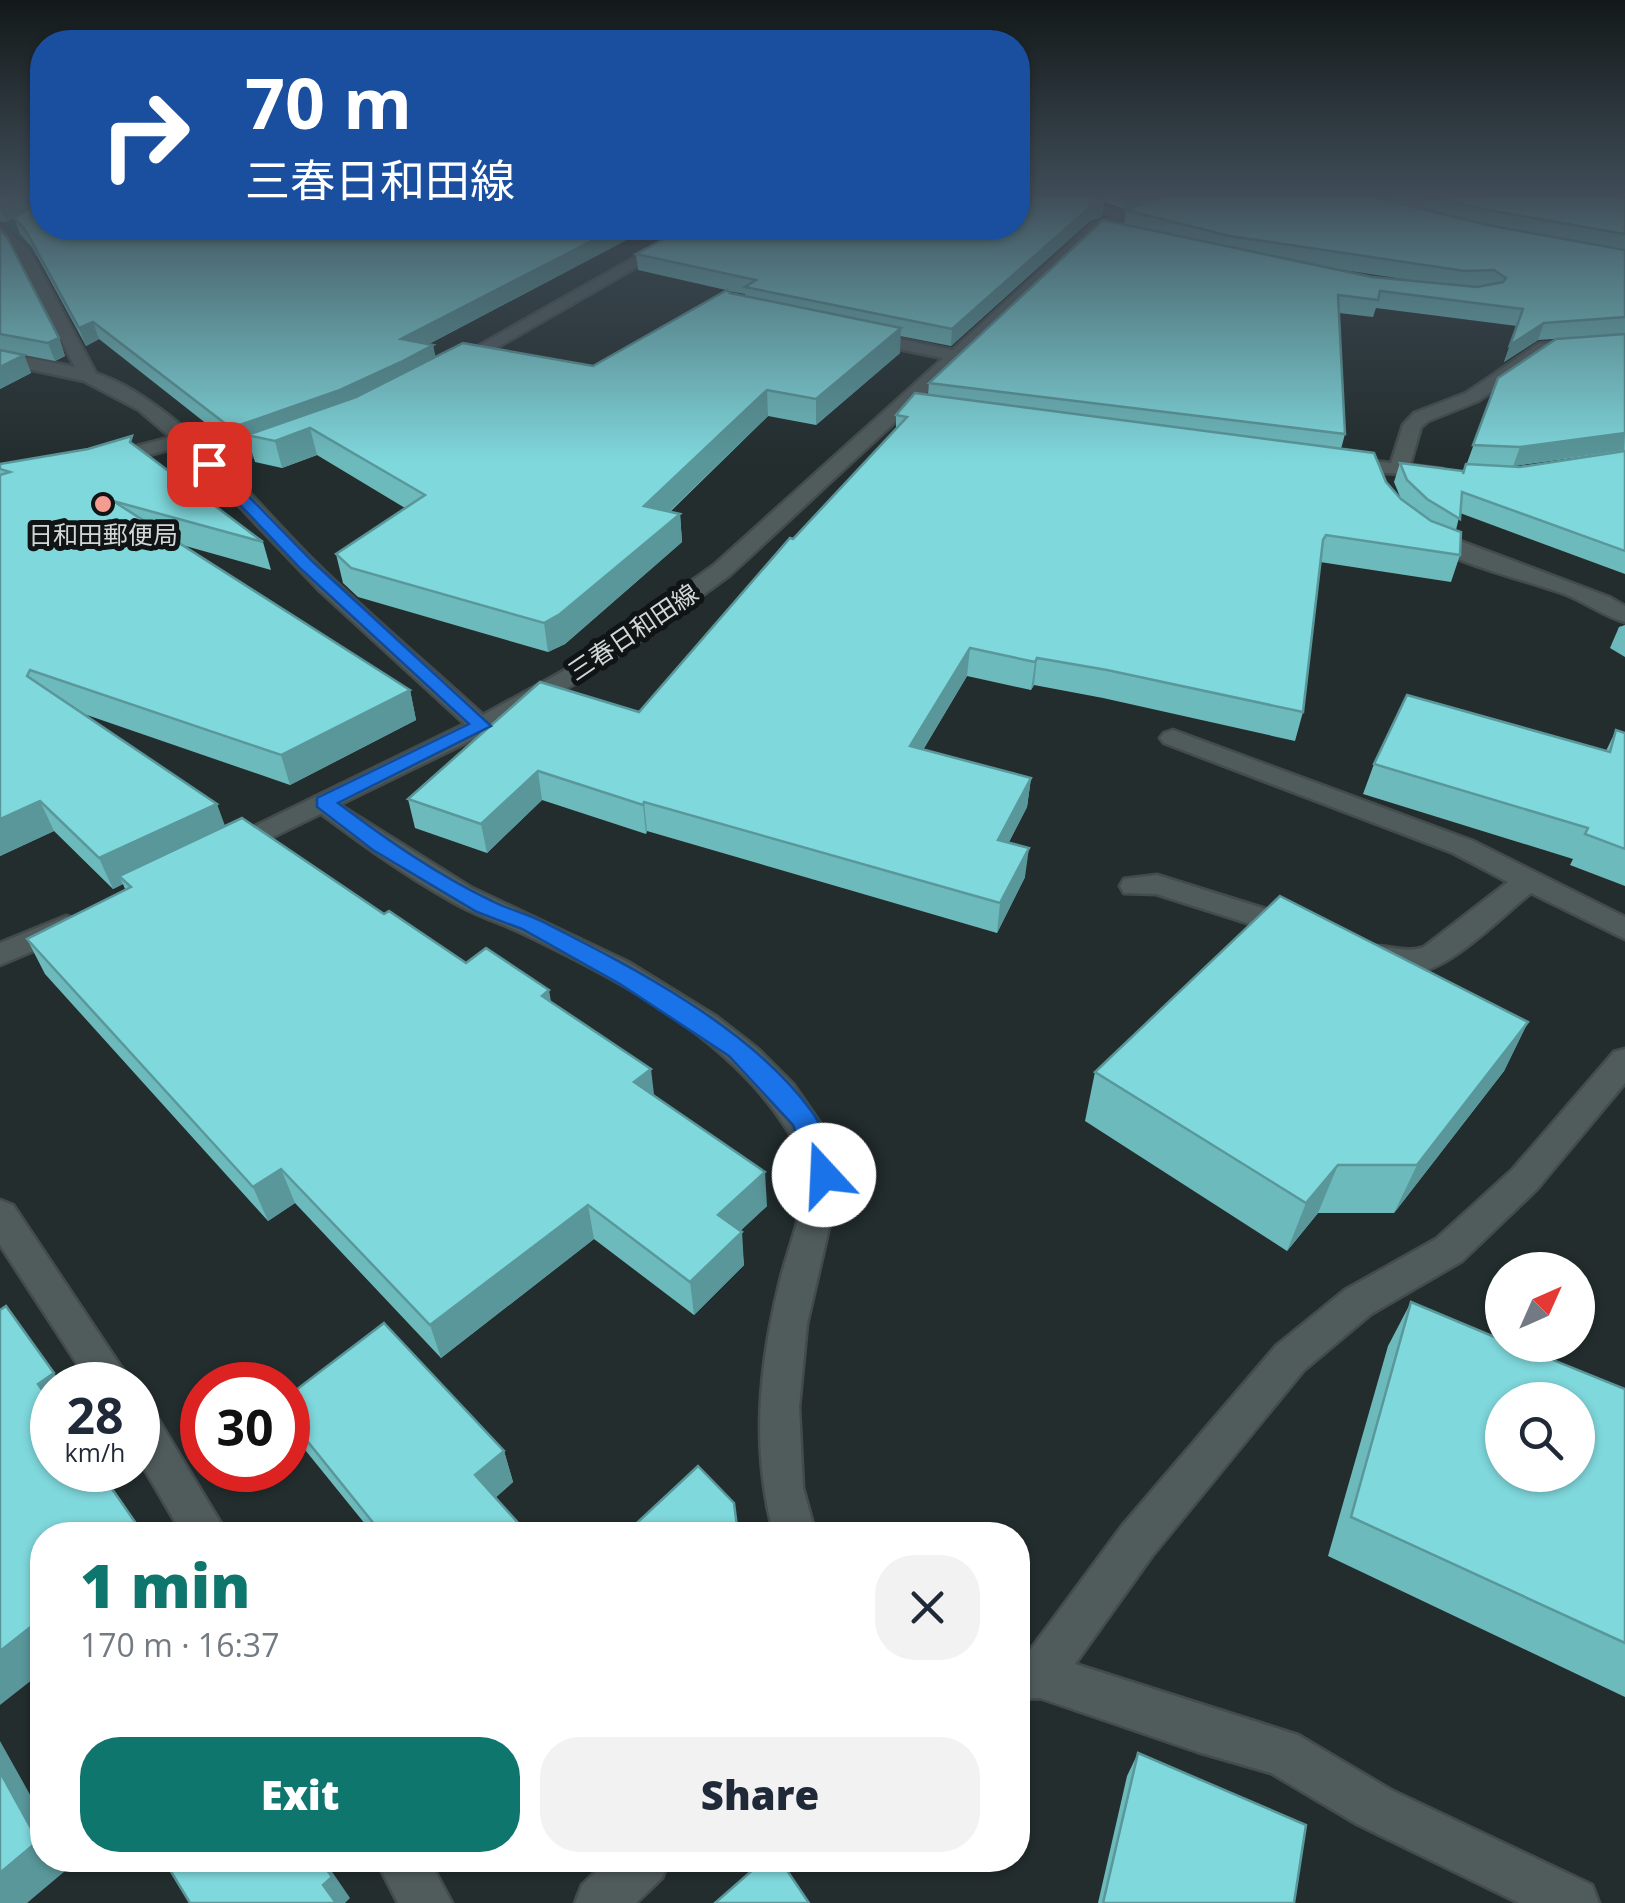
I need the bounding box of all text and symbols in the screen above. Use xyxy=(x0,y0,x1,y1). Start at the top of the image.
text: 70 m xyxy=(245,54,412,150)
icon: right xyxy=(80,70,210,200)
text: 三春日和田線 xyxy=(245,149,515,210)
pin xyxy=(167,422,252,507)
icon: arrive xyxy=(182,437,237,492)
marker: 日和田郵便局 xyxy=(92,493,114,515)
place label: 日和田郵便局 xyxy=(28,517,178,551)
street label: 三春日和田線 xyxy=(561,575,704,687)
position arrow xyxy=(772,1123,876,1227)
north arrow xyxy=(1485,1252,1595,1362)
map controls xyxy=(1485,1252,1595,1492)
speed limit sign: 30 xyxy=(180,1362,310,1492)
text: 28 xyxy=(66,1381,124,1449)
button: search xyxy=(1485,1382,1595,1492)
text: km/h xyxy=(65,1435,125,1469)
text: 1 min xyxy=(80,1544,250,1626)
button: close xyxy=(875,1555,980,1660)
text: 170 m · 16:37 xyxy=(80,1623,279,1666)
button: Exit xyxy=(80,1737,520,1852)
button: Share xyxy=(540,1737,980,1852)

